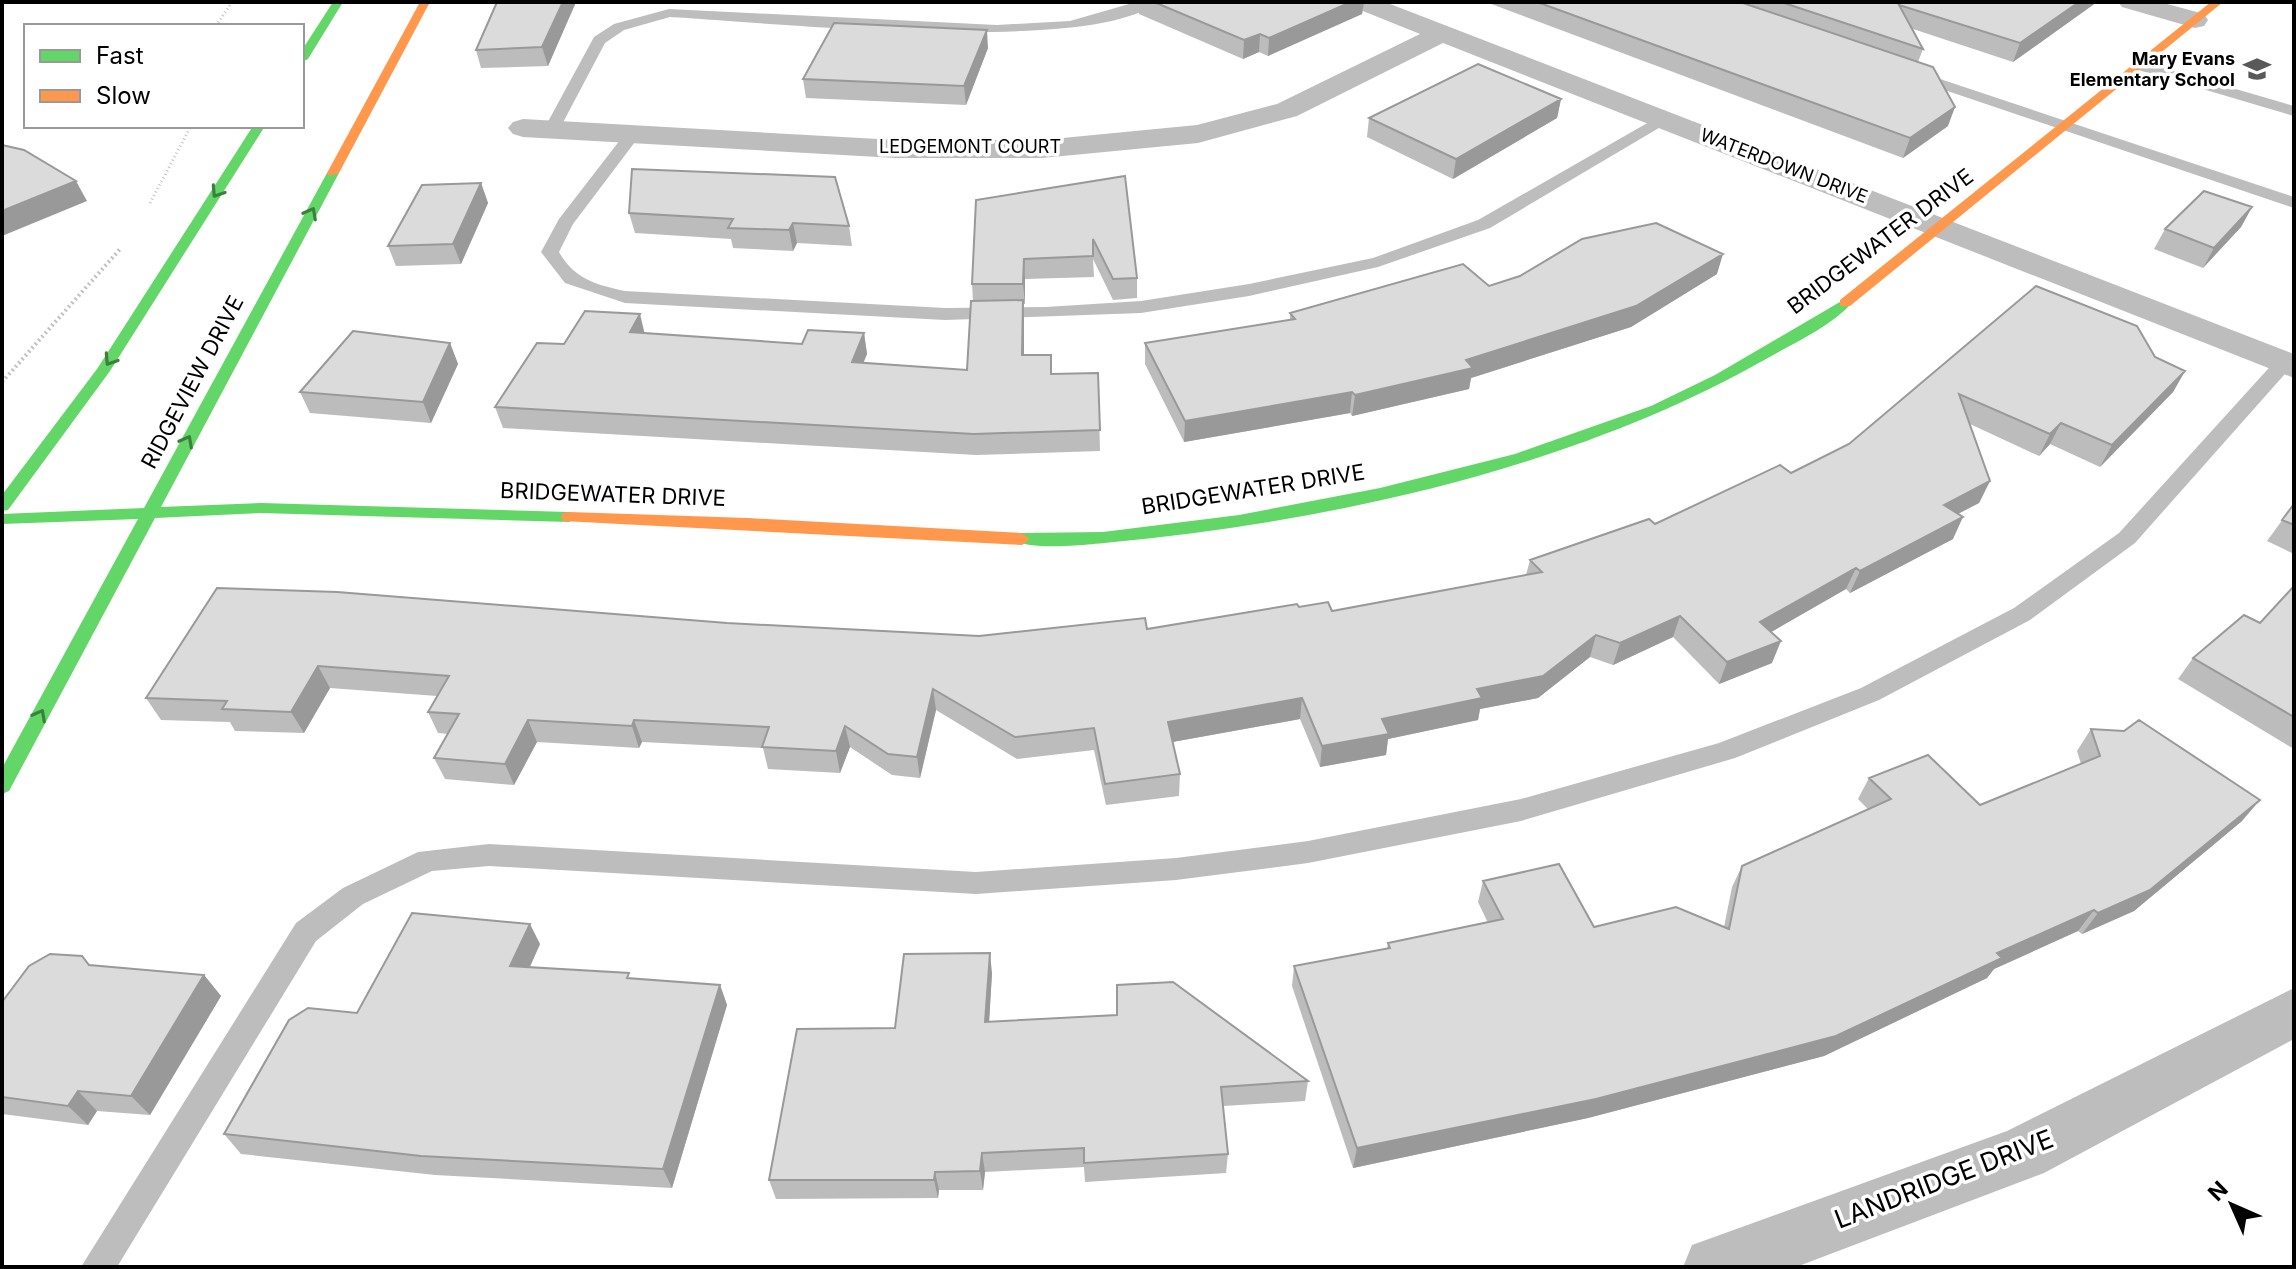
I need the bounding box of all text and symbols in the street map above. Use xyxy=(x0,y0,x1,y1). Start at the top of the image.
legend xyxy=(24,24,304,128)
text: Fast xyxy=(96,41,144,70)
place label: Mary Evans Elementary School xyxy=(2070,48,2235,90)
school or university icon: Mary Evans Elementary School xyxy=(2242,54,2272,84)
text: Slow xyxy=(96,81,151,110)
street label: WATERDOWN DRIVE xyxy=(1698,124,1871,207)
street label: LEDGEMONT COURT xyxy=(879,136,1061,157)
street label: BRIDGEWATER DRIVE xyxy=(1782,163,1978,319)
one-way arrow xyxy=(212,183,227,198)
one-way arrow xyxy=(302,206,317,221)
street label: RIDGEVIEW DRIVE xyxy=(135,291,249,473)
one-way arrow xyxy=(105,351,120,366)
one-way arrow xyxy=(178,435,193,449)
street label: BRIDGEWATER DRIVE xyxy=(1139,458,1367,520)
street label: BRIDGEWATER DRIVE xyxy=(500,477,726,511)
one-way arrow xyxy=(31,708,46,723)
street label: LANDRIDGE DRIVE xyxy=(1830,1123,2058,1235)
north arrow xyxy=(2192,1165,2272,1245)
text: N xyxy=(2203,1176,2233,1206)

